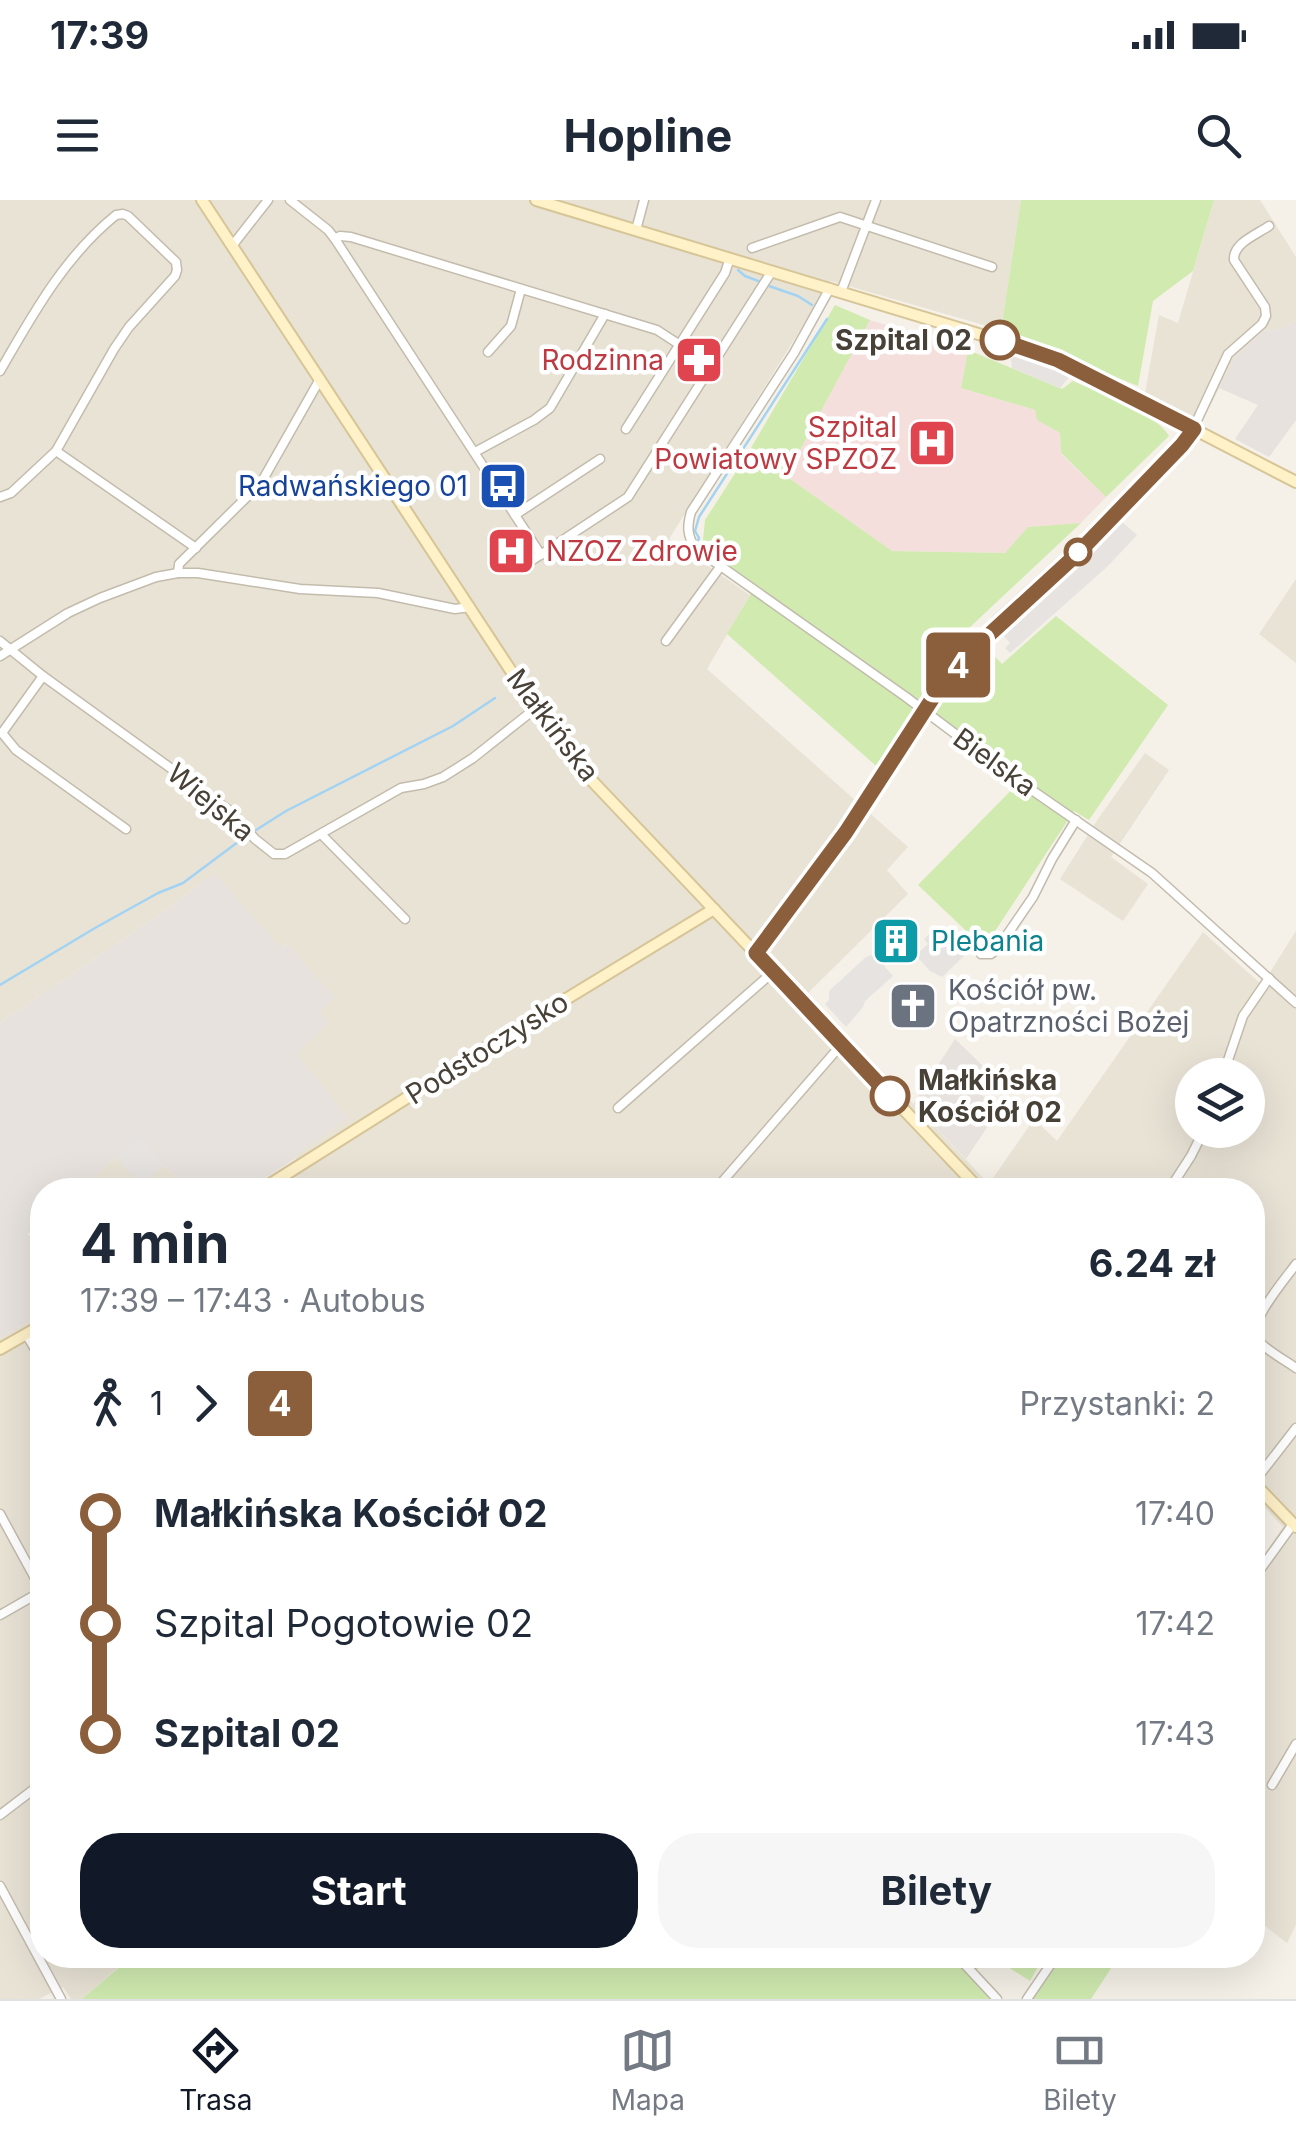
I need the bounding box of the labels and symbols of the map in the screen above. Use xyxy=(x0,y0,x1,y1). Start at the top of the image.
marker: Szpital 02 xyxy=(981,321,1019,359)
place label: Szpital 02 xyxy=(835,323,972,357)
pharmacy icon: Rodzinna xyxy=(673,334,725,386)
place label: Rodzinna xyxy=(541,343,664,377)
place label: Szpital Powiatowy SPZOZ xyxy=(654,410,897,476)
hospital icon: Szpital Powiatowy SPZOZ xyxy=(906,417,958,469)
bus stop icon: Radwańskiego 01 xyxy=(477,460,529,512)
place label: Radwańskiego 01 xyxy=(238,469,468,503)
hospital icon: NZOZ Zdrowie xyxy=(485,525,537,577)
place label: NZOZ Zdrowie xyxy=(546,534,738,568)
unlabelled marker xyxy=(1065,539,1091,565)
line badge: 4 xyxy=(926,632,990,698)
street label: Małkińska xyxy=(500,662,606,788)
street label: Bielska xyxy=(947,721,1043,803)
street label: Wiejska xyxy=(160,756,262,848)
building icon: Plebania xyxy=(870,915,922,967)
place label: Plebania xyxy=(931,924,1044,958)
place label: Kościół pw. Opatrzności Bożej xyxy=(948,973,1189,1039)
church icon: Kościół pw. Opatrzności Bożej xyxy=(887,980,939,1032)
street label: Podstoczysko xyxy=(399,985,575,1111)
place label: Małkińska Kościół 02 xyxy=(918,1063,1062,1129)
marker: Małkińska Kościół 02 xyxy=(871,1077,909,1115)

